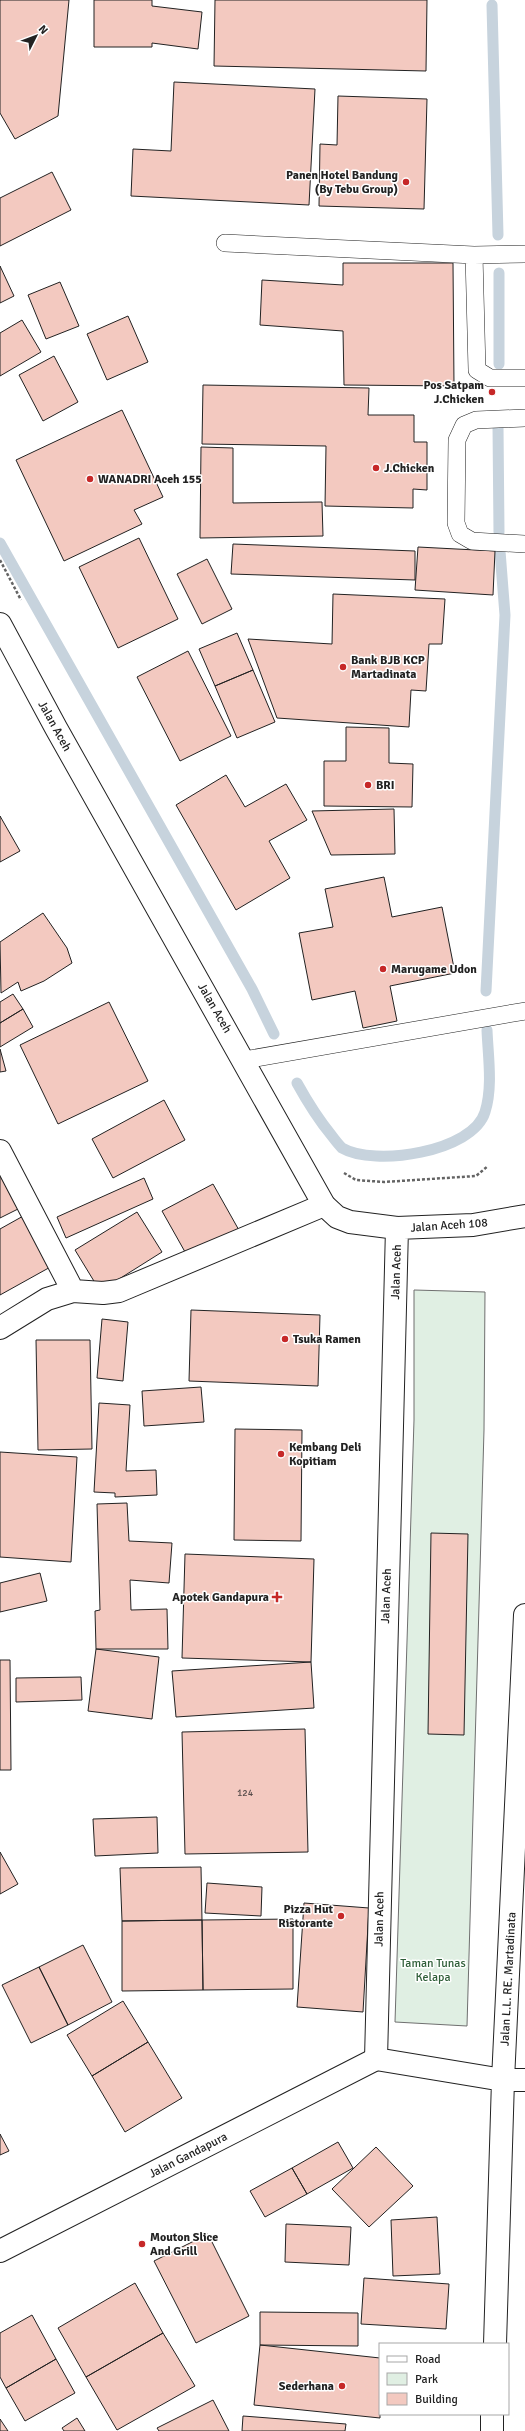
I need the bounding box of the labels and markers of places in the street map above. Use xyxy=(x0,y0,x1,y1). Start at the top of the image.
place label: Panen Hotel Bandung (By Tebu Group) xyxy=(286,168,399,197)
marker: Panen Hotel Bandung (By Tebu Group) xyxy=(401,177,411,187)
place label: Pos Satpam J.Chicken xyxy=(423,378,484,407)
marker: Pos Satpam J.Chicken xyxy=(487,387,497,397)
place label: J.Chicken xyxy=(384,461,435,476)
marker: J.Chicken xyxy=(371,463,381,473)
place label: WANADRI Aceh 155 xyxy=(98,472,202,487)
marker: WANADRI Aceh 155 xyxy=(85,474,95,484)
place label: Bank BJB KCP Martadinata xyxy=(351,653,425,682)
marker: Bank BJB KCP Martadinata xyxy=(338,662,348,672)
place label: BRI xyxy=(376,778,395,793)
marker: BRI xyxy=(363,780,373,790)
place label: Marugame Udon xyxy=(391,962,477,977)
marker: Marugame Udon xyxy=(378,964,388,974)
place label: Tsuka Ramen xyxy=(293,1332,361,1347)
marker: Tsuka Ramen xyxy=(280,1334,290,1344)
place label: Kembang Deli Kopitiam xyxy=(289,1440,361,1469)
marker: Kembang Deli Kopitiam xyxy=(276,1449,286,1459)
place label: Apotek Gandapura xyxy=(172,1590,269,1605)
marker: Apotek Gandapura xyxy=(272,1592,282,1602)
place label: Pizza Hut Ristorante xyxy=(278,1902,333,1931)
marker: Pizza Hut Ristorante xyxy=(336,1911,346,1921)
place label: Mouton Slice And Grill xyxy=(150,2230,218,2259)
marker: Mouton Slice And Grill xyxy=(137,2239,147,2249)
place label: Sederhana xyxy=(279,2379,334,2394)
marker: Sederhana xyxy=(337,2381,347,2391)

